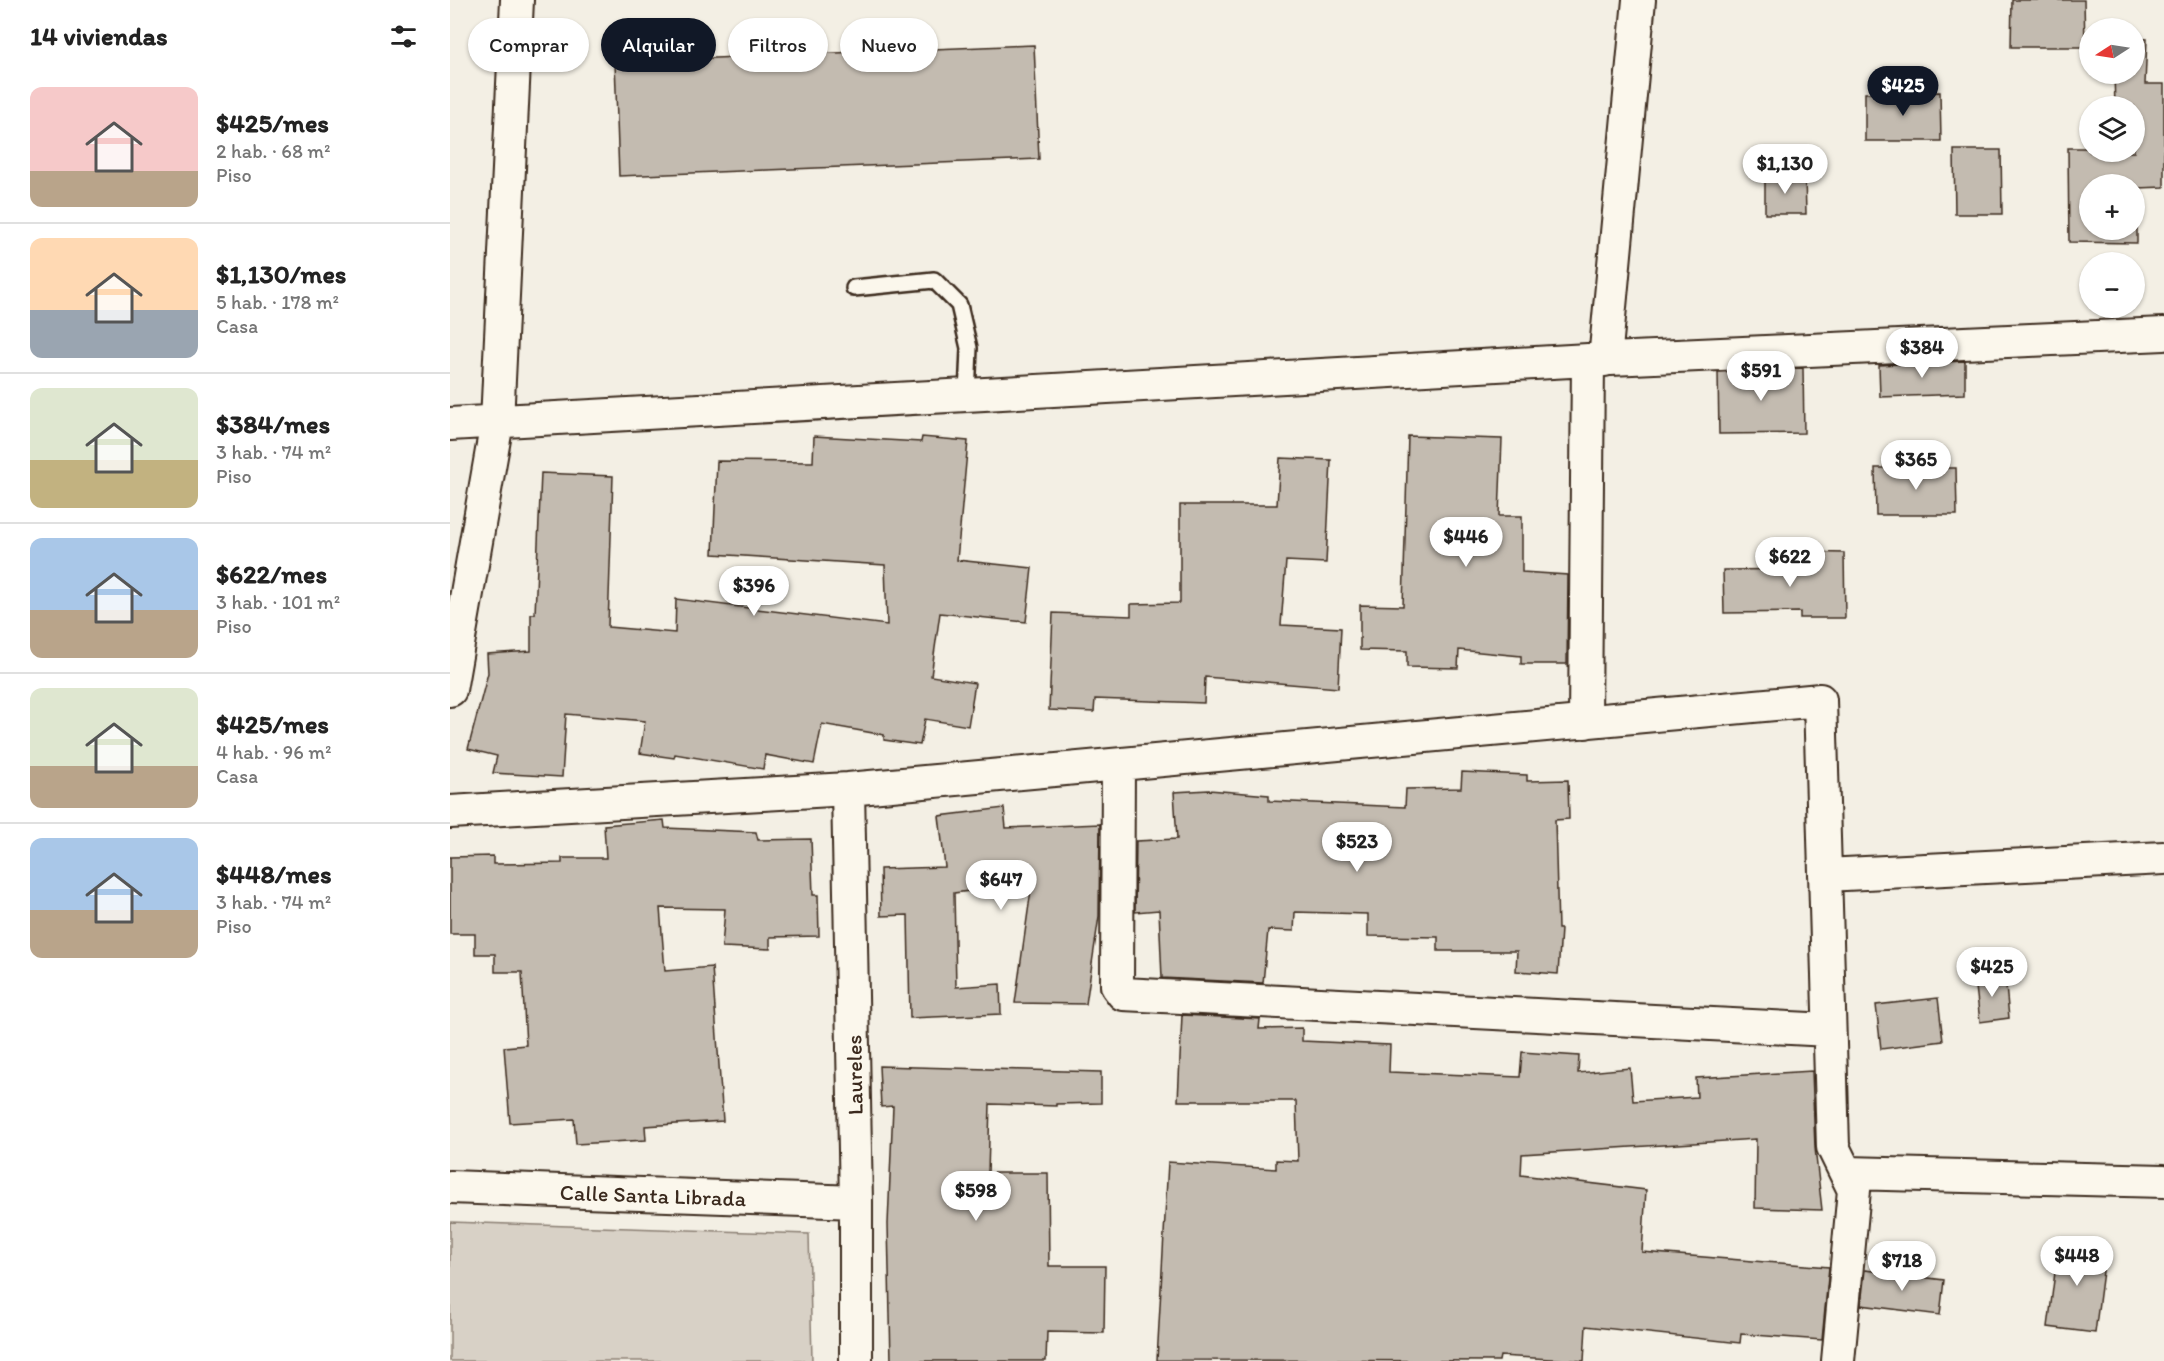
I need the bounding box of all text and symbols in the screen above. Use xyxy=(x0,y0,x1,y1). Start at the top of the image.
chip: Comprar xyxy=(468,18,589,72)
chip: Alquilar xyxy=(601,18,716,72)
chip: Filtros xyxy=(728,18,828,72)
chip: Nuevo xyxy=(840,18,938,72)
north arrow xyxy=(2079,18,2145,84)
map controls xyxy=(2079,18,2145,318)
text: 14 viviendas xyxy=(30,20,168,52)
icon: filters xyxy=(387,20,420,53)
pin: $425 xyxy=(1867,66,1939,117)
text: $425 xyxy=(1881,73,1925,97)
button: layers xyxy=(2079,96,2145,162)
text: $425/mes xyxy=(216,107,329,139)
icon: home xyxy=(78,111,150,183)
text: 2 hab. · 68 m² xyxy=(216,139,330,163)
pin: $1,130 xyxy=(1736,144,1834,195)
text: $1,130 xyxy=(1757,151,1813,175)
text: Piso xyxy=(216,163,252,187)
button: + xyxy=(2079,174,2145,240)
button: − xyxy=(2079,252,2145,318)
text: $1,130/mes xyxy=(216,258,346,290)
icon: home xyxy=(78,262,150,334)
text: 5 hab. · 178 m² xyxy=(216,290,339,314)
text: Casa xyxy=(216,314,258,338)
pin: $384 xyxy=(1886,328,1958,379)
text: $384 xyxy=(1900,335,1944,359)
pin: $591 xyxy=(1725,351,1797,402)
text: $591 xyxy=(1741,358,1781,382)
text: $384/mes xyxy=(216,408,330,440)
icon: home xyxy=(78,412,150,484)
text: 3 hab. · 74 m² xyxy=(216,440,331,464)
pin: $365 xyxy=(1880,440,1952,491)
text: $365 xyxy=(1895,447,1937,471)
text: Piso xyxy=(216,464,252,488)
pin: $446 xyxy=(1430,517,1502,568)
text: $446 xyxy=(1444,524,1488,548)
pin: $622 xyxy=(1754,537,1826,588)
text: $622 xyxy=(1769,544,1811,568)
text: $622/mes xyxy=(216,558,327,590)
icon: home xyxy=(78,562,150,634)
pin: $396 xyxy=(718,566,790,617)
text: $396 xyxy=(733,573,775,597)
text: 3 hab. · 101 m² xyxy=(216,590,340,614)
text: Piso xyxy=(216,614,252,638)
text: $425/mes xyxy=(216,708,329,740)
icon: home xyxy=(78,712,150,784)
text: 4 hab. · 96 m² xyxy=(216,740,331,764)
text: Casa xyxy=(216,764,258,788)
pin: $523 xyxy=(1321,822,1393,873)
text: $523 xyxy=(1336,829,1378,853)
text: $448/mes xyxy=(216,858,331,890)
pin: $647 xyxy=(965,860,1037,911)
icon: home xyxy=(78,862,150,934)
text: $647 xyxy=(980,867,1022,891)
text: 3 hab. · 74 m² xyxy=(216,890,331,914)
text: Piso xyxy=(216,914,252,938)
pin: $425 xyxy=(1956,947,2028,998)
text: $425 xyxy=(1970,954,2014,978)
street label: Laureles xyxy=(840,1034,869,1115)
pin: $598 xyxy=(940,1171,1012,1222)
text: $598 xyxy=(955,1178,997,1202)
street label: Calle Santa Librada xyxy=(559,1179,747,1212)
pin: $448 xyxy=(2041,1236,2113,1287)
pin: $718 xyxy=(1866,1241,1938,1292)
text: $448 xyxy=(2054,1243,2100,1267)
text: $718 xyxy=(1882,1248,1922,1272)

